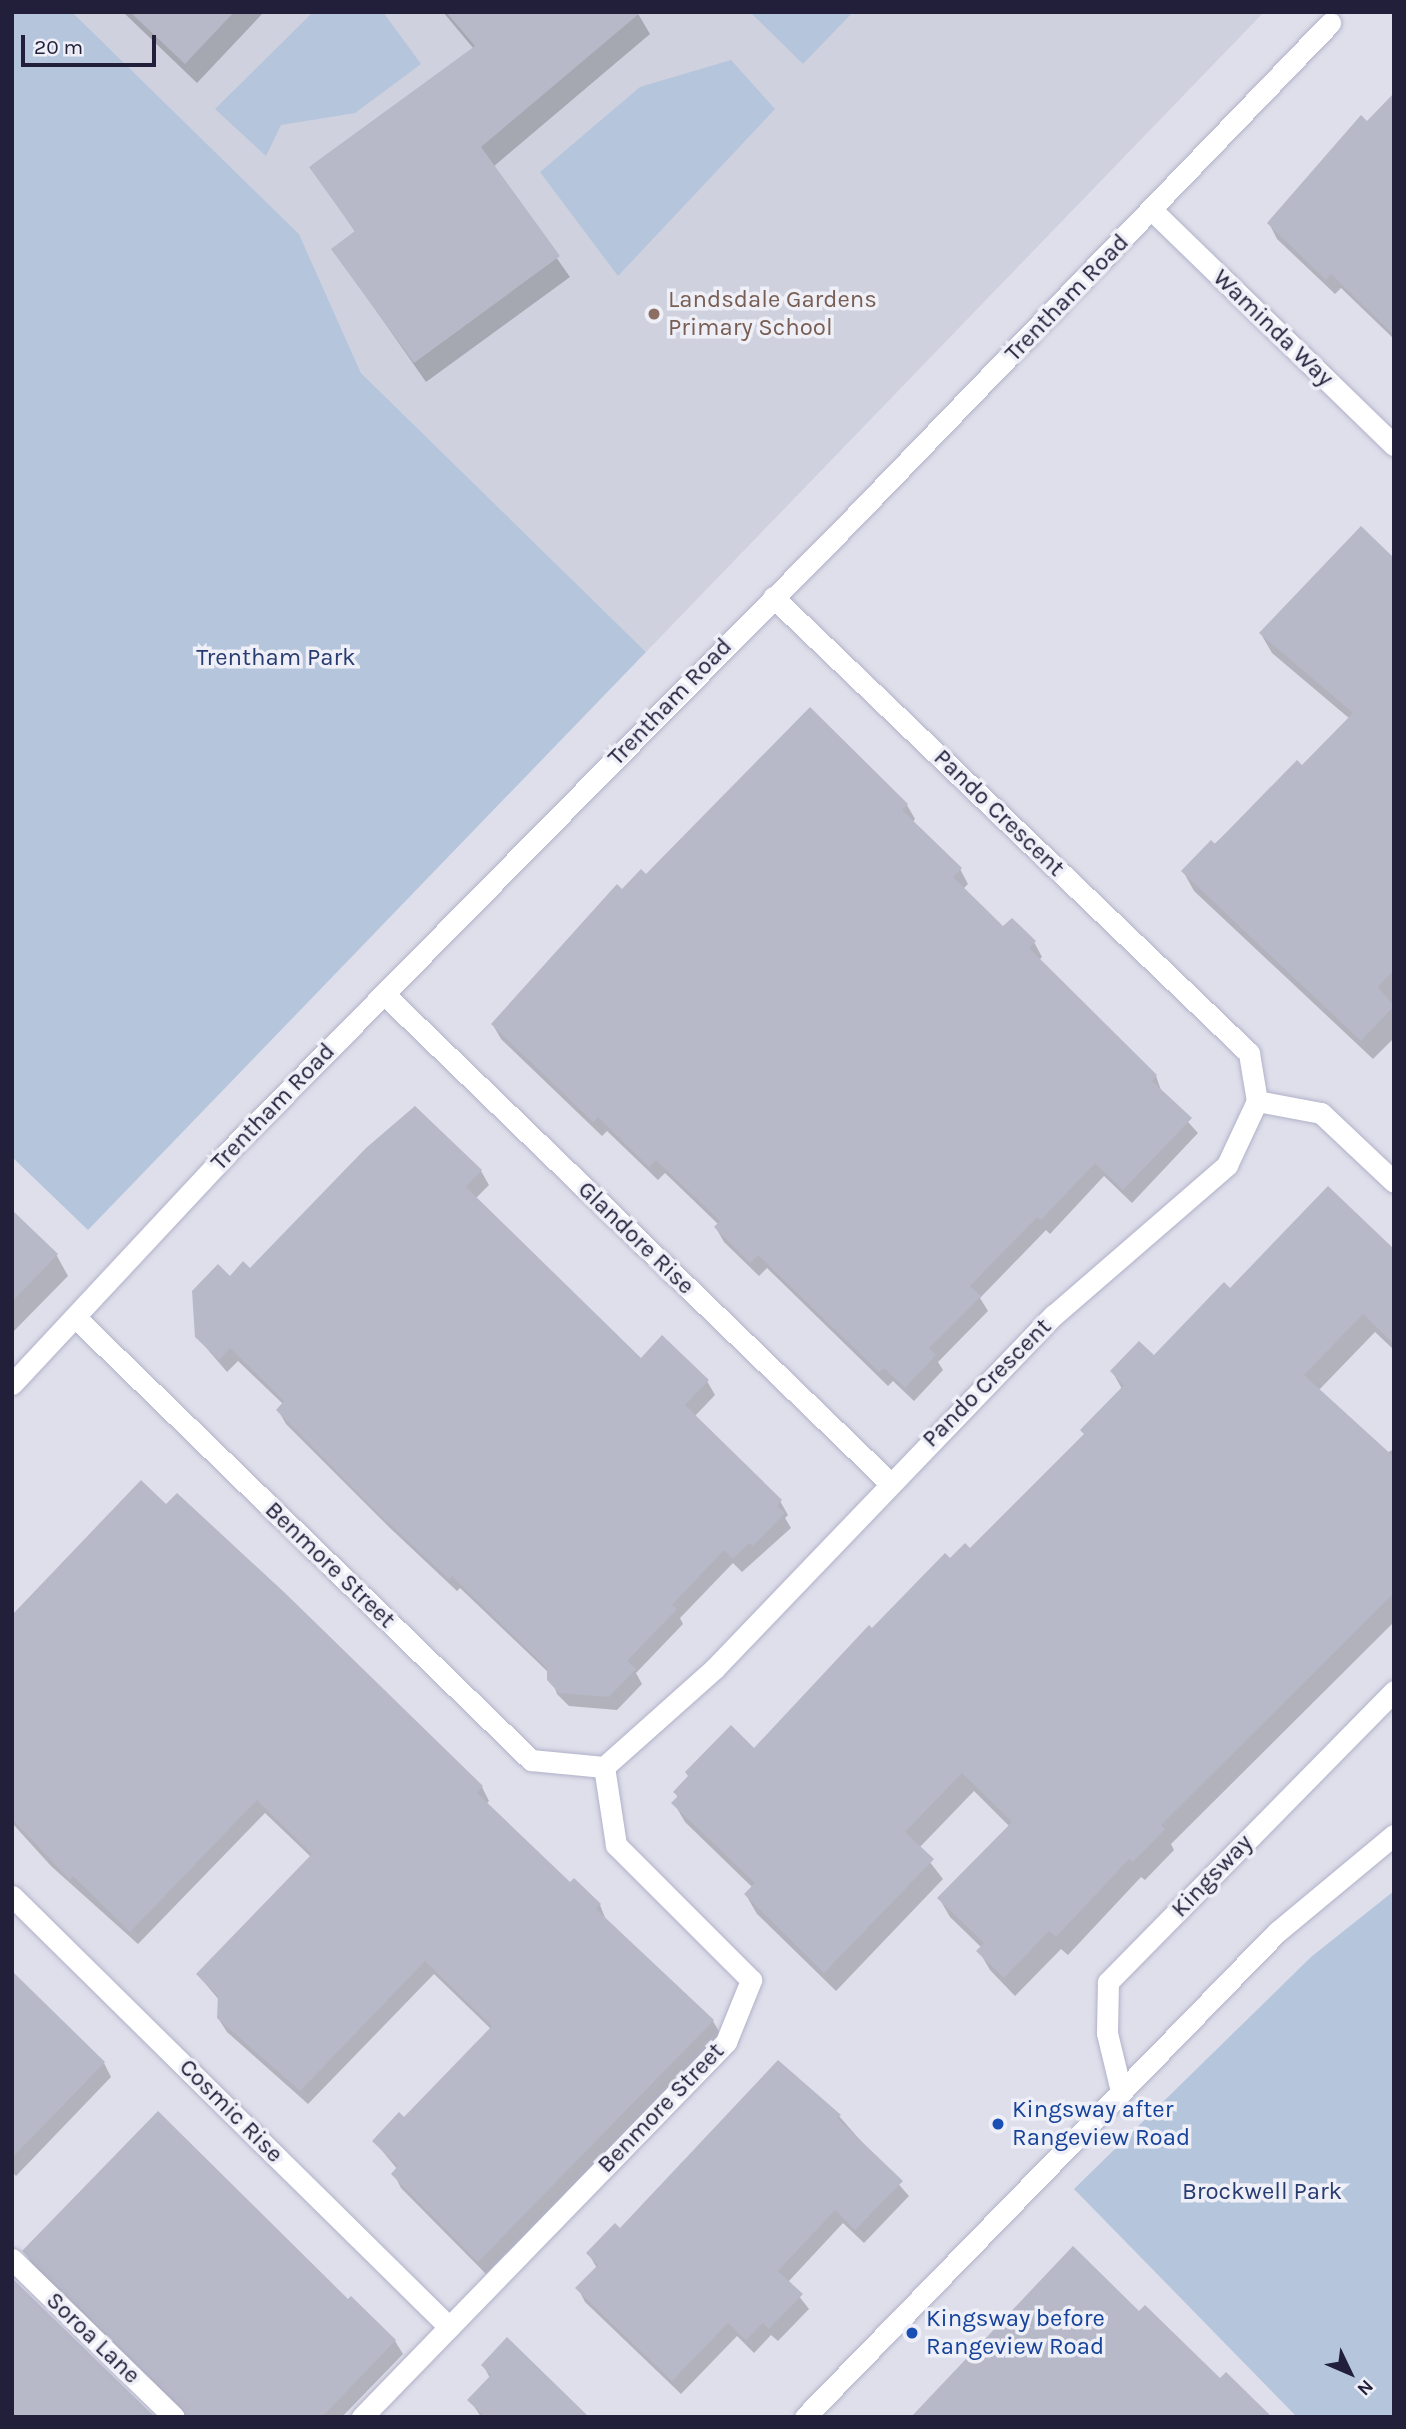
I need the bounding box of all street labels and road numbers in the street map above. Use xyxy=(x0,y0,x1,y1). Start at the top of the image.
street label: Trentham Road xyxy=(999,228,1135,368)
street label: Waminda Way xyxy=(1207,263,1339,393)
street label: Trentham Road xyxy=(602,632,738,772)
street label: Pando Crescent xyxy=(928,743,1070,883)
street label: Trentham Road xyxy=(205,1037,341,1177)
street label: Glandore Rise xyxy=(572,1175,700,1301)
street label: Pando Crescent xyxy=(917,1313,1057,1453)
street label: Benmore Street xyxy=(259,1496,401,1634)
street label: Kingsway xyxy=(1165,1829,1259,1923)
street label: Benmore Street xyxy=(592,2037,730,2179)
street label: Cosmic Rise xyxy=(173,2053,289,2169)
street label: Soroa Lane xyxy=(40,2286,146,2390)

